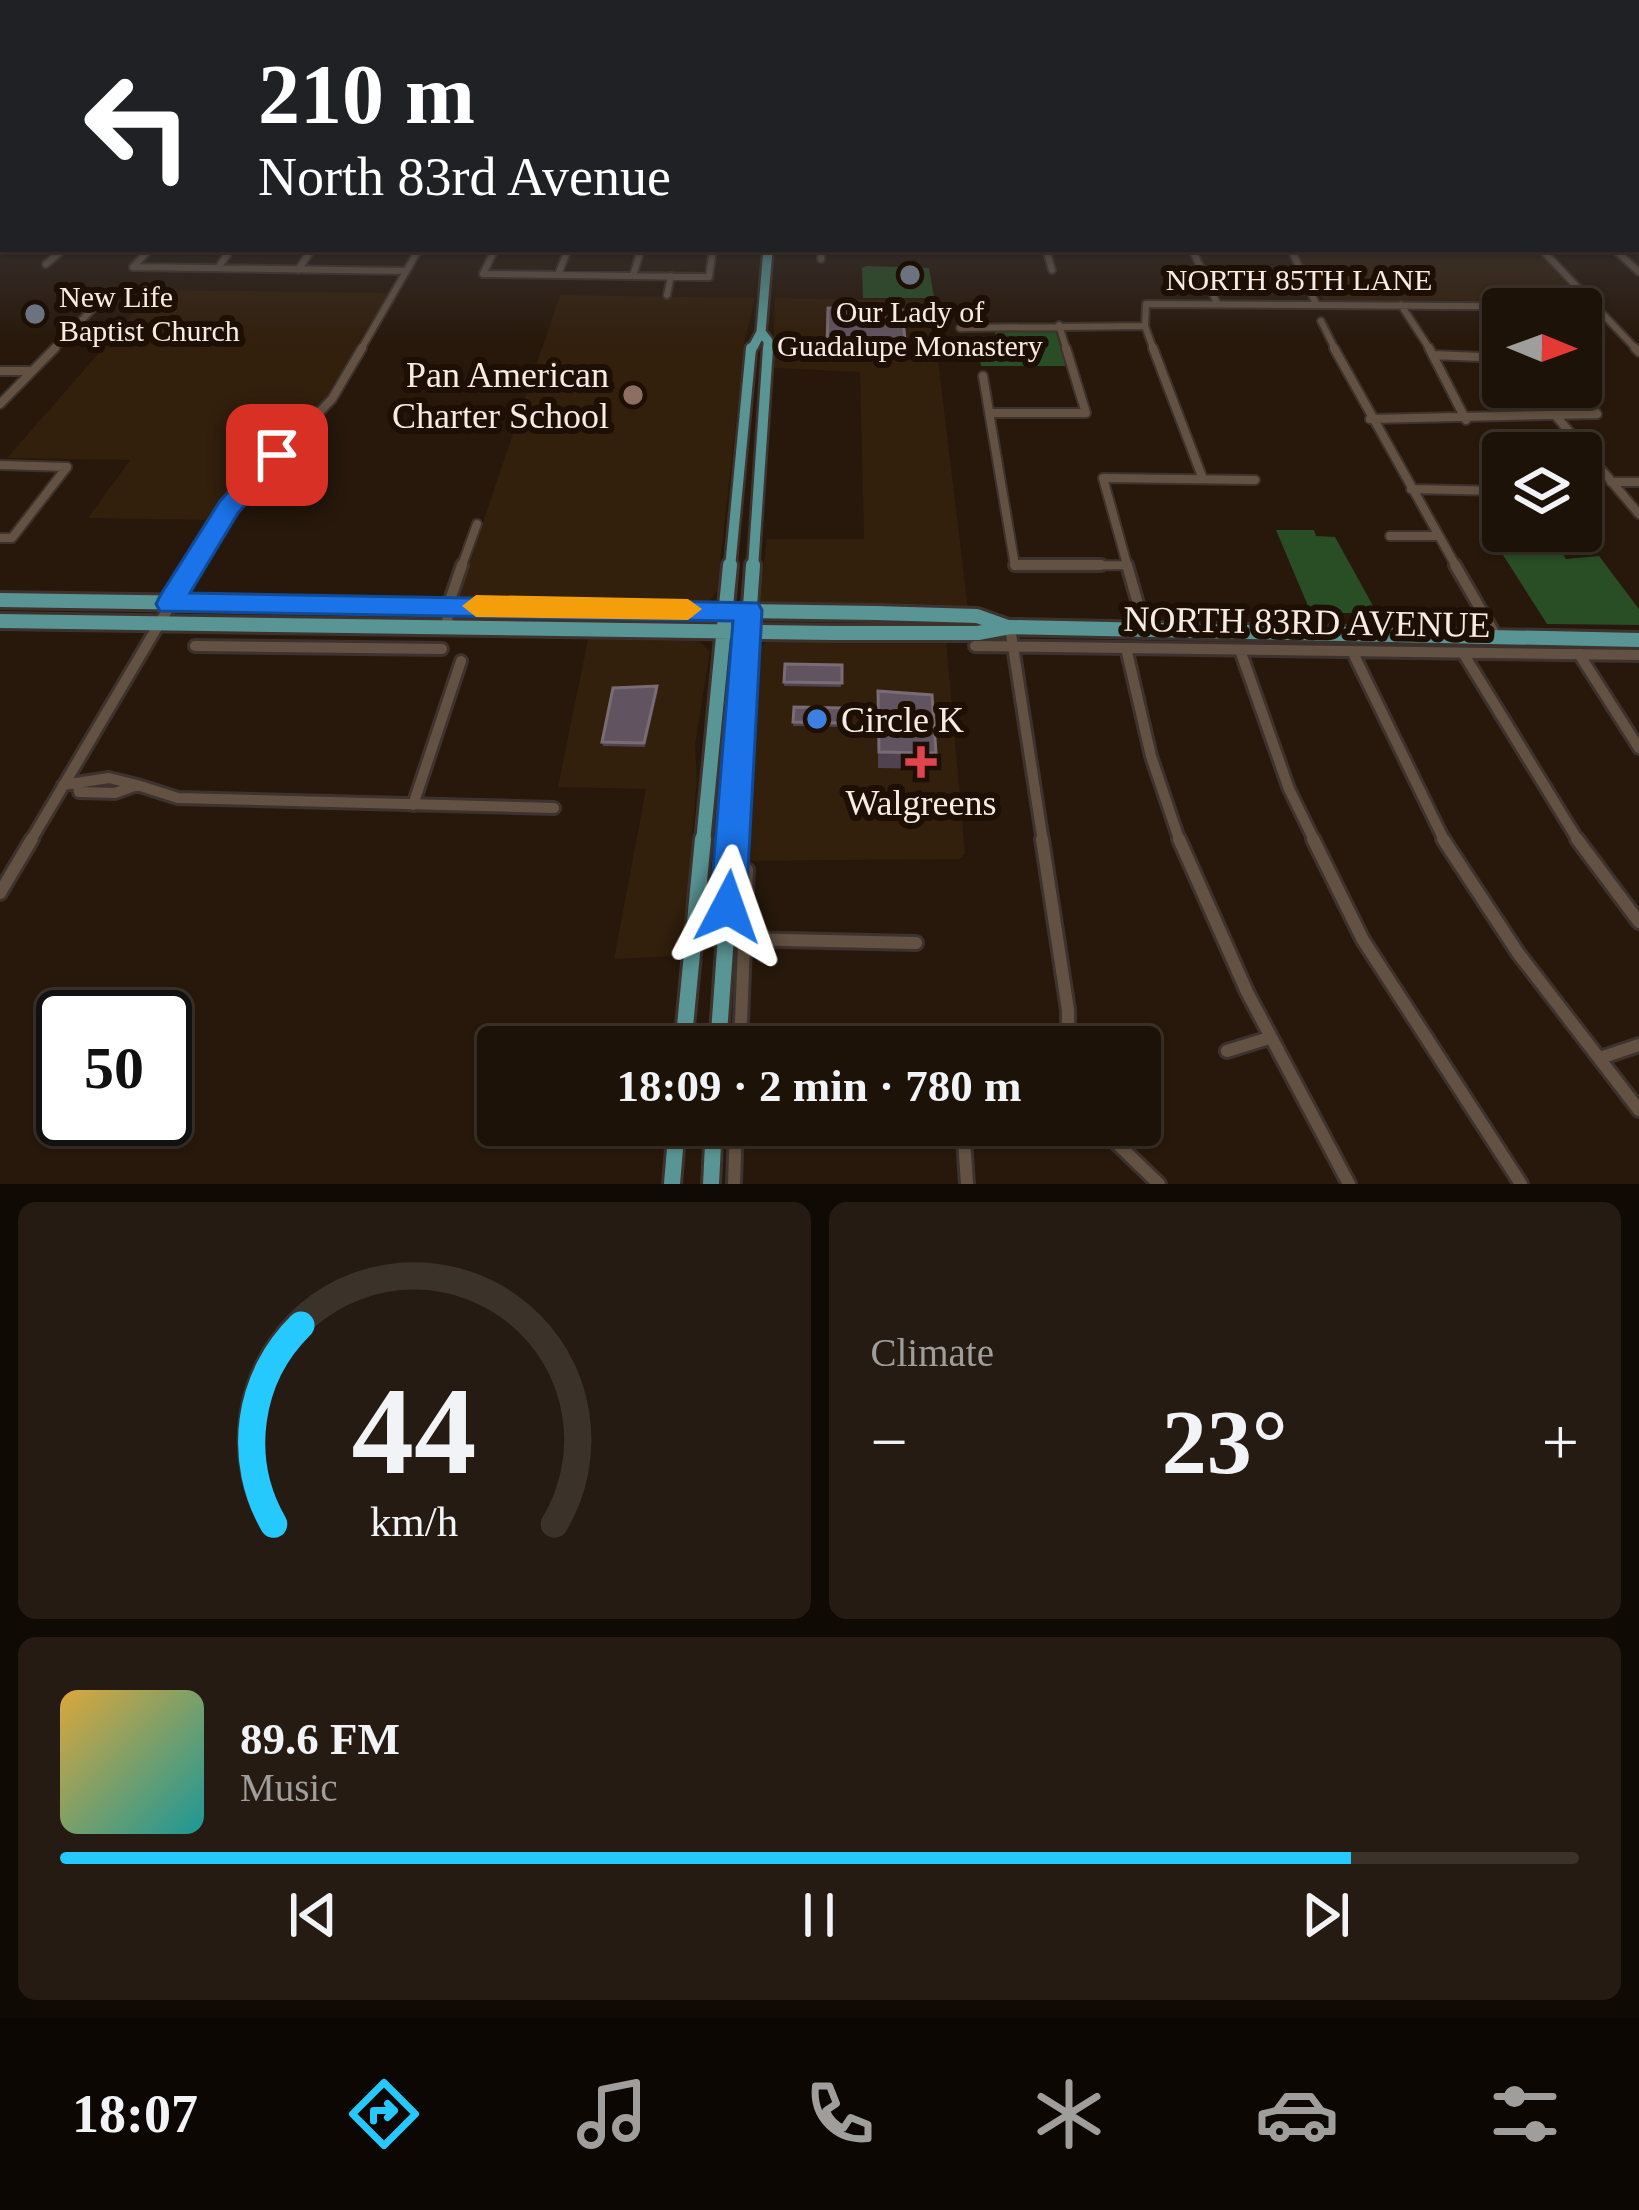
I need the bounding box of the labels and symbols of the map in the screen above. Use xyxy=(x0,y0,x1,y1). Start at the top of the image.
marker: Our Lady of Guadalupe Monastery xyxy=(897,262,923,288)
street label: NORTH 85TH LANE xyxy=(1166,263,1432,296)
place label: New Life Baptist Church xyxy=(59,280,240,347)
north arrow xyxy=(1482,288,1602,408)
place label: Our Lady of Guadalupe Monastery xyxy=(777,295,1043,362)
marker: New Life Baptist Church xyxy=(22,301,48,327)
place label: Pan American Charter School xyxy=(392,355,609,436)
marker: Pan American Charter School xyxy=(620,382,646,408)
pin xyxy=(226,404,328,506)
street label: NORTH 83RD AVENUE xyxy=(1123,599,1491,645)
place label: Circle K xyxy=(841,700,964,740)
marker: Circle K xyxy=(804,706,830,732)
marker: Walgreens xyxy=(908,749,934,775)
place label: Walgreens xyxy=(845,783,997,823)
position arrow xyxy=(665,844,791,970)
speed limit sign: 50 xyxy=(36,990,192,1146)

